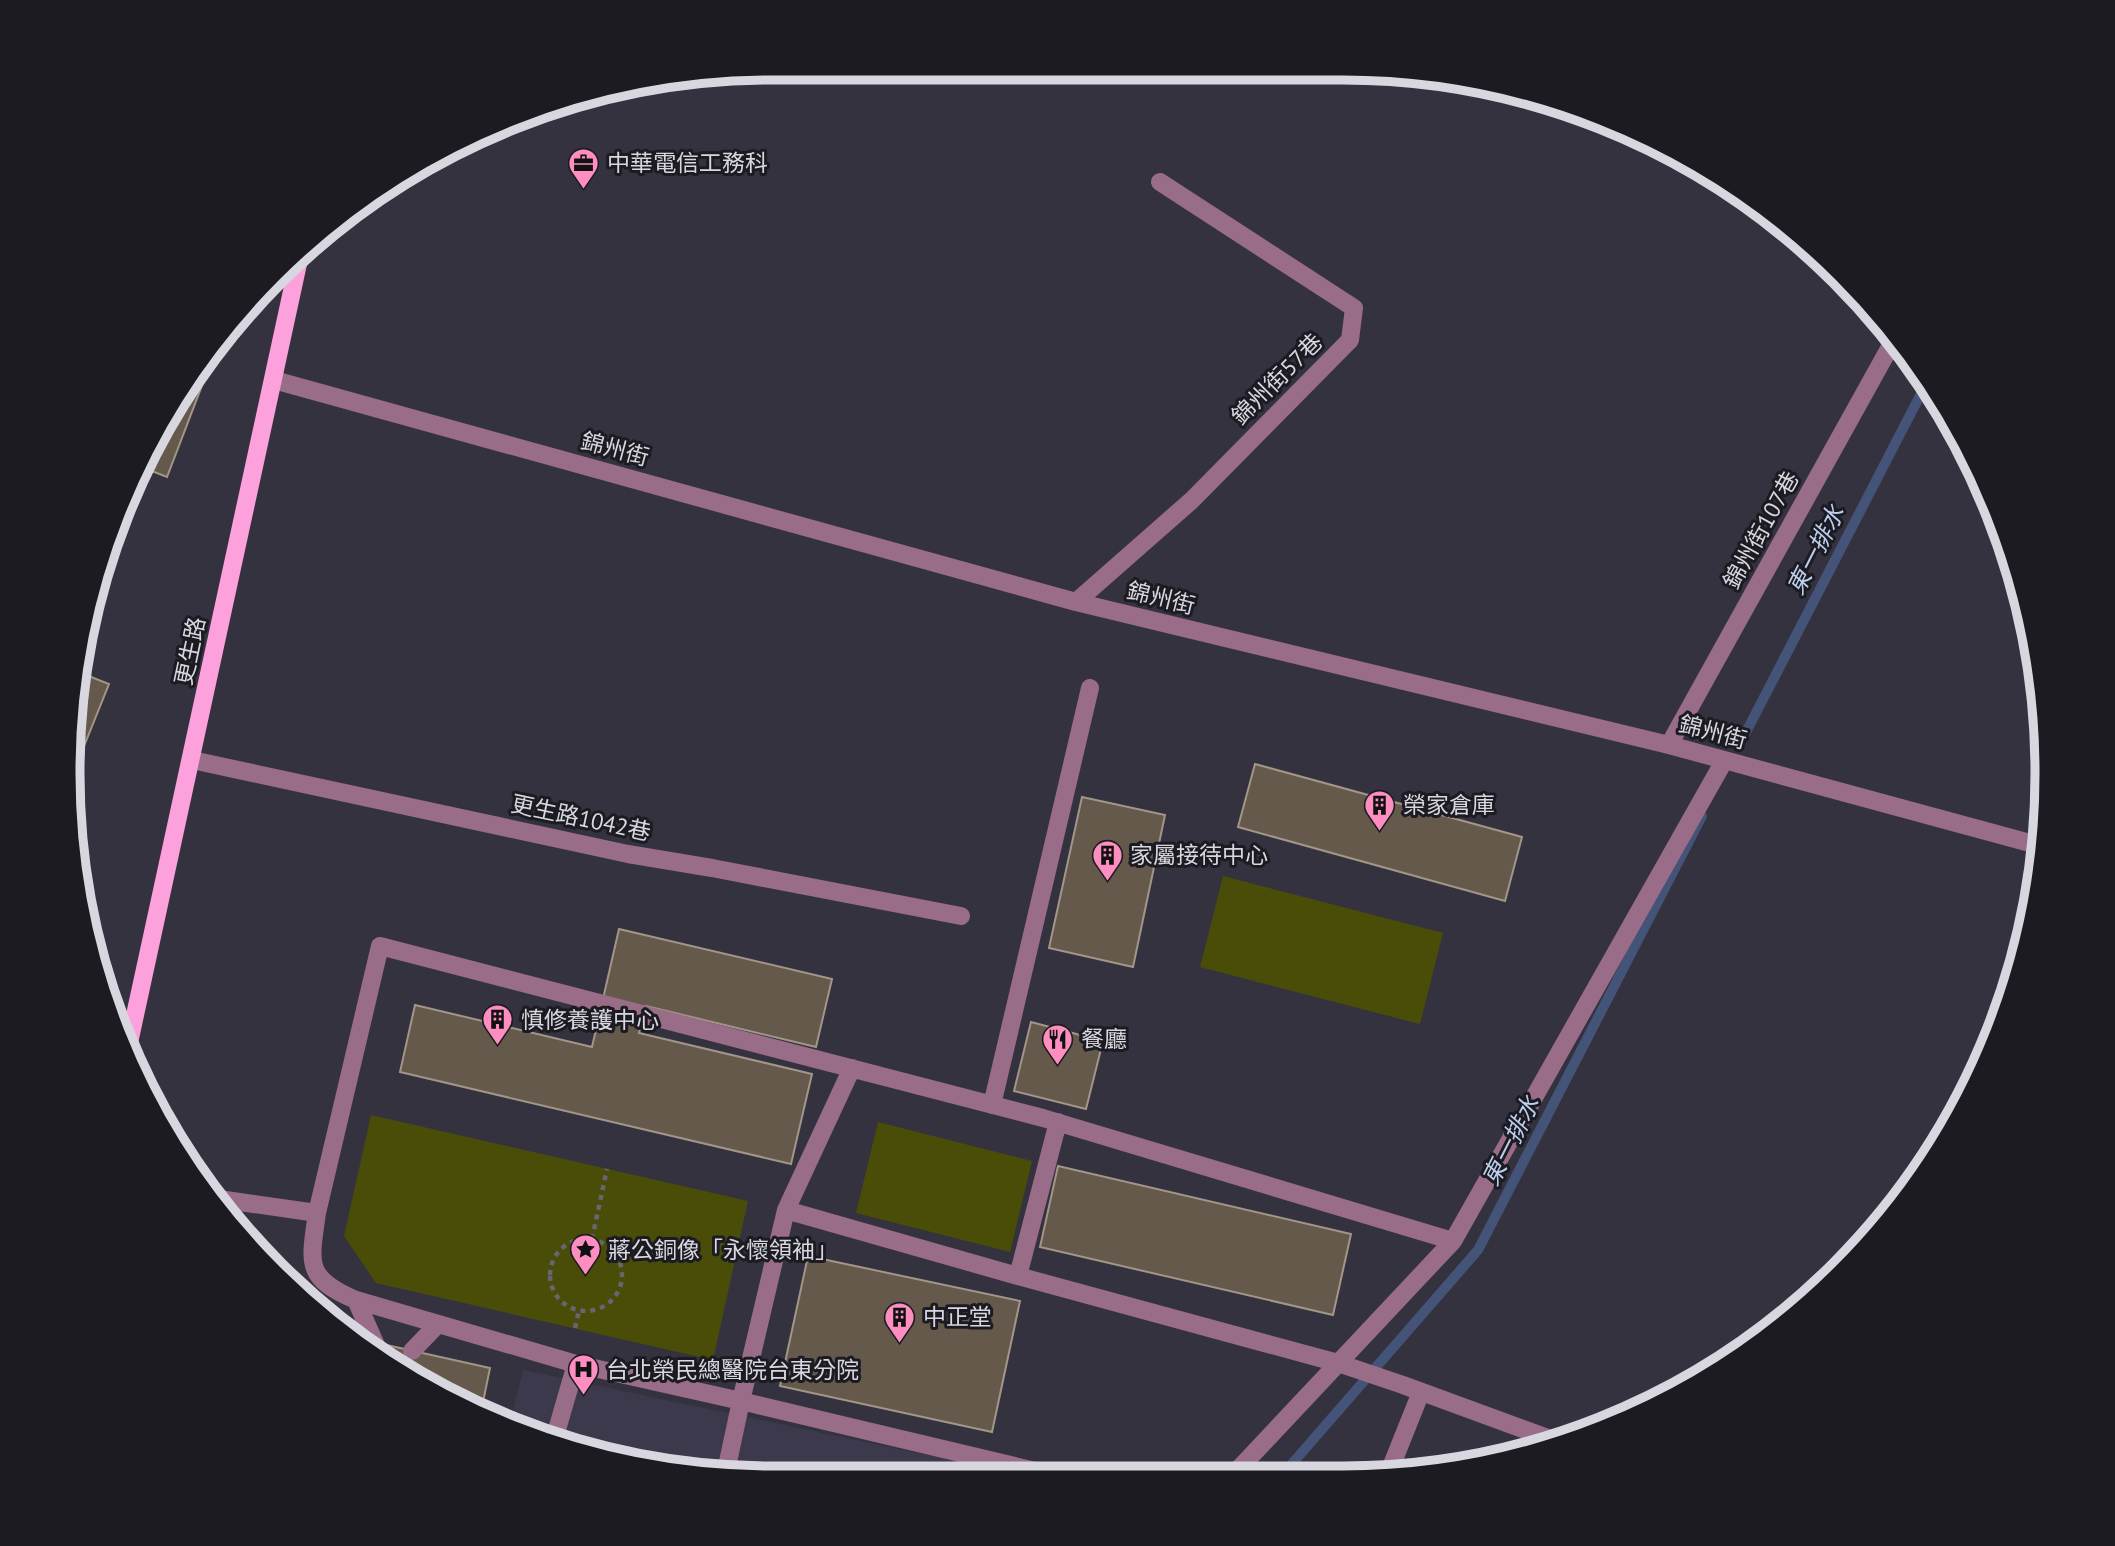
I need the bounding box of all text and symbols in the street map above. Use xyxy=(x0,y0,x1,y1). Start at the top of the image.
office icon: 中華電信工務科 xyxy=(567,146,601,190)
place label: 中華電信工務科 xyxy=(607,148,768,177)
street label: 錦州街57巷 xyxy=(1225,327,1328,430)
street label: 錦州街 xyxy=(578,426,652,471)
street label: 錦州街107巷 xyxy=(1716,466,1805,593)
water label: 東一排水 xyxy=(1780,499,1852,600)
street label: 錦州街 xyxy=(1124,575,1198,620)
street label: 更生路 xyxy=(168,614,211,688)
street label: 錦州街 xyxy=(1676,709,1750,754)
building icon: 榮家倉庫 xyxy=(1363,788,1397,832)
street label: 更生路1042巷 xyxy=(509,789,654,846)
place label: 榮家倉庫 xyxy=(1403,790,1495,819)
building icon: 家屬接待中心 xyxy=(1090,838,1124,882)
place label: 家屬接待中心 xyxy=(1130,840,1268,869)
building icon: 慎修養護中心 xyxy=(481,1003,515,1047)
place label: 慎修養護中心 xyxy=(521,1005,659,1034)
restaurant icon: 餐廳 xyxy=(1041,1022,1075,1066)
place label: 餐廳 xyxy=(1081,1024,1127,1053)
water label: 東一排水 xyxy=(1475,1090,1547,1191)
place icon: 蔣公銅像「永懷領袖」 xyxy=(568,1233,602,1277)
place label: 蔣公銅像「永懷領袖」 xyxy=(608,1235,838,1264)
building icon: 中正堂 xyxy=(883,1300,917,1344)
place label: 中正堂 xyxy=(923,1302,992,1331)
hospital icon: 台北榮民總醫院台東分院 xyxy=(566,1353,600,1397)
place label: 台北榮民總醫院台東分院 xyxy=(606,1355,859,1384)

